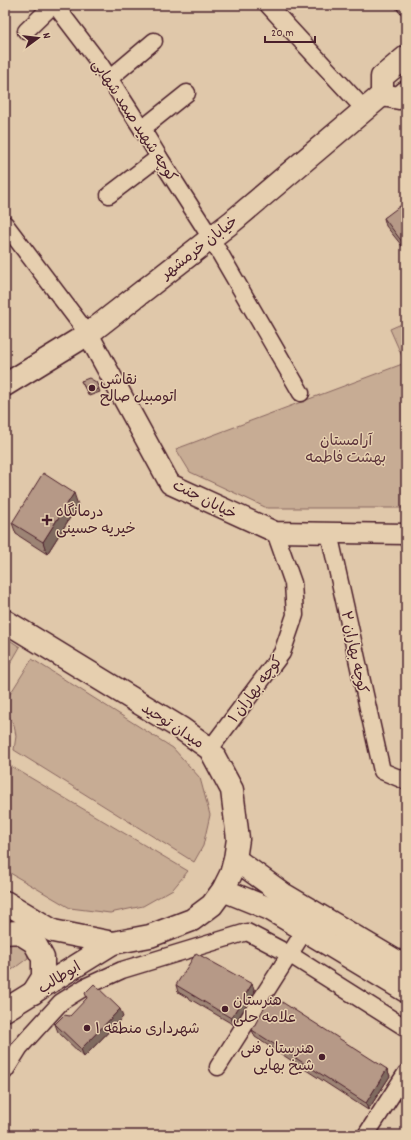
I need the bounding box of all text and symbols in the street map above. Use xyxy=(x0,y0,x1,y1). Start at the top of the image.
north arrow xyxy=(18,18,58,58)
scale bar xyxy=(265,18,315,44)
text: 20 m xyxy=(271,25,294,42)
text: N xyxy=(37,31,54,41)
street label: کوچه شهید صمد شهابی xyxy=(85,55,181,187)
street label: خیابان خرمشهر xyxy=(156,212,243,287)
place label: نقاشی اتومبیل صالح xyxy=(100,370,177,409)
marker: نقاشی اتومبیل صالح xyxy=(87,383,97,393)
park label: آرامستان بهشت فاطمه xyxy=(306,431,386,470)
street label: خیابان جنت xyxy=(168,475,240,526)
place label: درمانگاه خیریه حسینی xyxy=(56,502,136,541)
marker: درمانگاه خیریه حسینی xyxy=(41,514,53,526)
street label: کوچه بهاران ۲ xyxy=(334,609,373,696)
street label: کوچه بهاران ۱ xyxy=(224,652,289,728)
street label: میدان توحید xyxy=(136,698,208,755)
street label: ابوطالب xyxy=(34,957,86,1001)
place label: هنرستان علامه حلی xyxy=(233,991,297,1030)
marker: هنرستان علامه حلی xyxy=(220,1004,230,1014)
place label: شهرداری منطقه ۱ xyxy=(95,1019,200,1041)
marker: شهرداری منطقه ۱ xyxy=(82,1023,92,1033)
place label: هنرستان فنی شیخ بهایی xyxy=(241,1039,314,1078)
marker: هنرستان فنی شیخ بهایی xyxy=(317,1052,327,1062)

